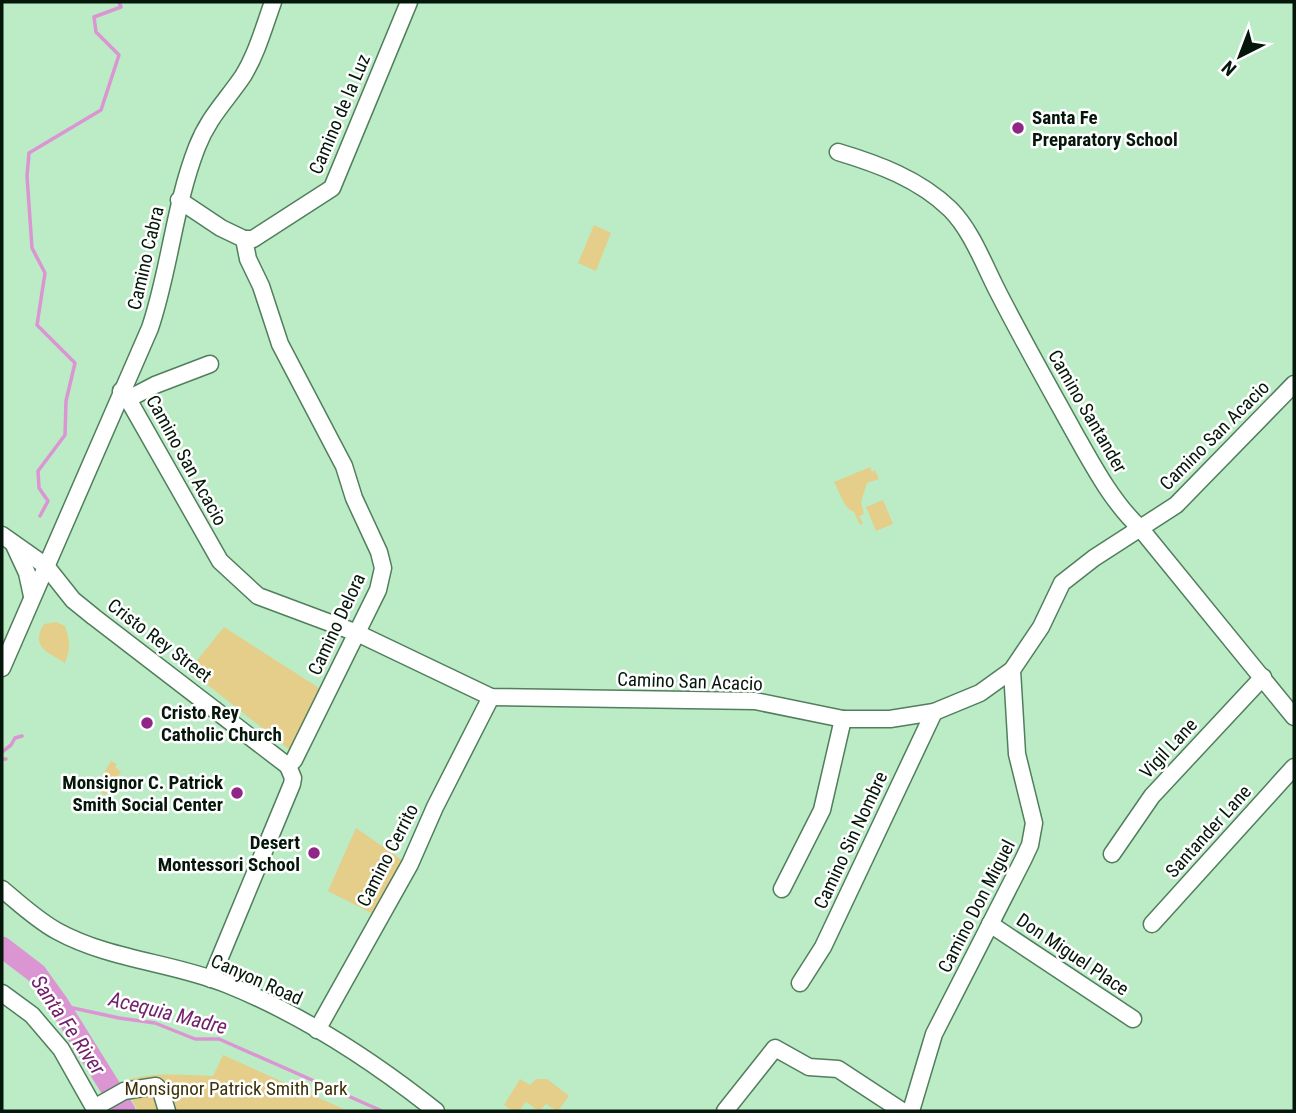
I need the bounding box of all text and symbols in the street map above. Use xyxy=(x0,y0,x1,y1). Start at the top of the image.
north arrow xyxy=(1205,21,1275,91)
street label: Camino de la Luz xyxy=(304,51,375,178)
text: N xyxy=(1217,56,1241,81)
place label: Santa Fe Preparatory School xyxy=(1032,106,1178,151)
marker: Santa Fe Preparatory School xyxy=(1010,120,1026,136)
street label: Camino Cabra xyxy=(122,204,169,312)
street label: Camino Santander xyxy=(1043,346,1132,477)
street label: Camino San Acacio xyxy=(1155,376,1274,495)
street label: Camino San Acacio xyxy=(141,391,232,530)
street label: Camino Delora xyxy=(303,570,370,679)
street label: Cristo Rey Street xyxy=(103,594,216,687)
street label: Camino San Acacio xyxy=(617,667,763,696)
place label: Cristo Rey Catholic Church xyxy=(161,701,282,746)
street label: Vigil Lane xyxy=(1135,713,1202,783)
marker: Cristo Rey Catholic Church xyxy=(139,715,155,731)
street label: Camino Sin Nombre xyxy=(809,768,892,913)
place label: Monsignor C. Patrick Smith Social Center xyxy=(62,771,224,816)
street label: Santander Lane xyxy=(1161,780,1256,882)
marker: Monsignor C. Patrick Smith Social Center xyxy=(229,785,245,801)
street label: Camino Cerrito xyxy=(352,800,423,910)
place label: Desert Montessori School xyxy=(158,831,300,876)
street label: Camino Don Miguel xyxy=(933,836,1020,977)
marker: Desert Montessori School xyxy=(306,845,322,861)
street label: Don Miguel Place xyxy=(1012,908,1133,1000)
street label: Canyon Road xyxy=(207,949,306,1010)
water label: Santa Fe River xyxy=(26,971,110,1080)
water label: Acequia Madre xyxy=(106,987,229,1039)
park label: Monsignor Patrick Smith Park xyxy=(125,1077,348,1100)

